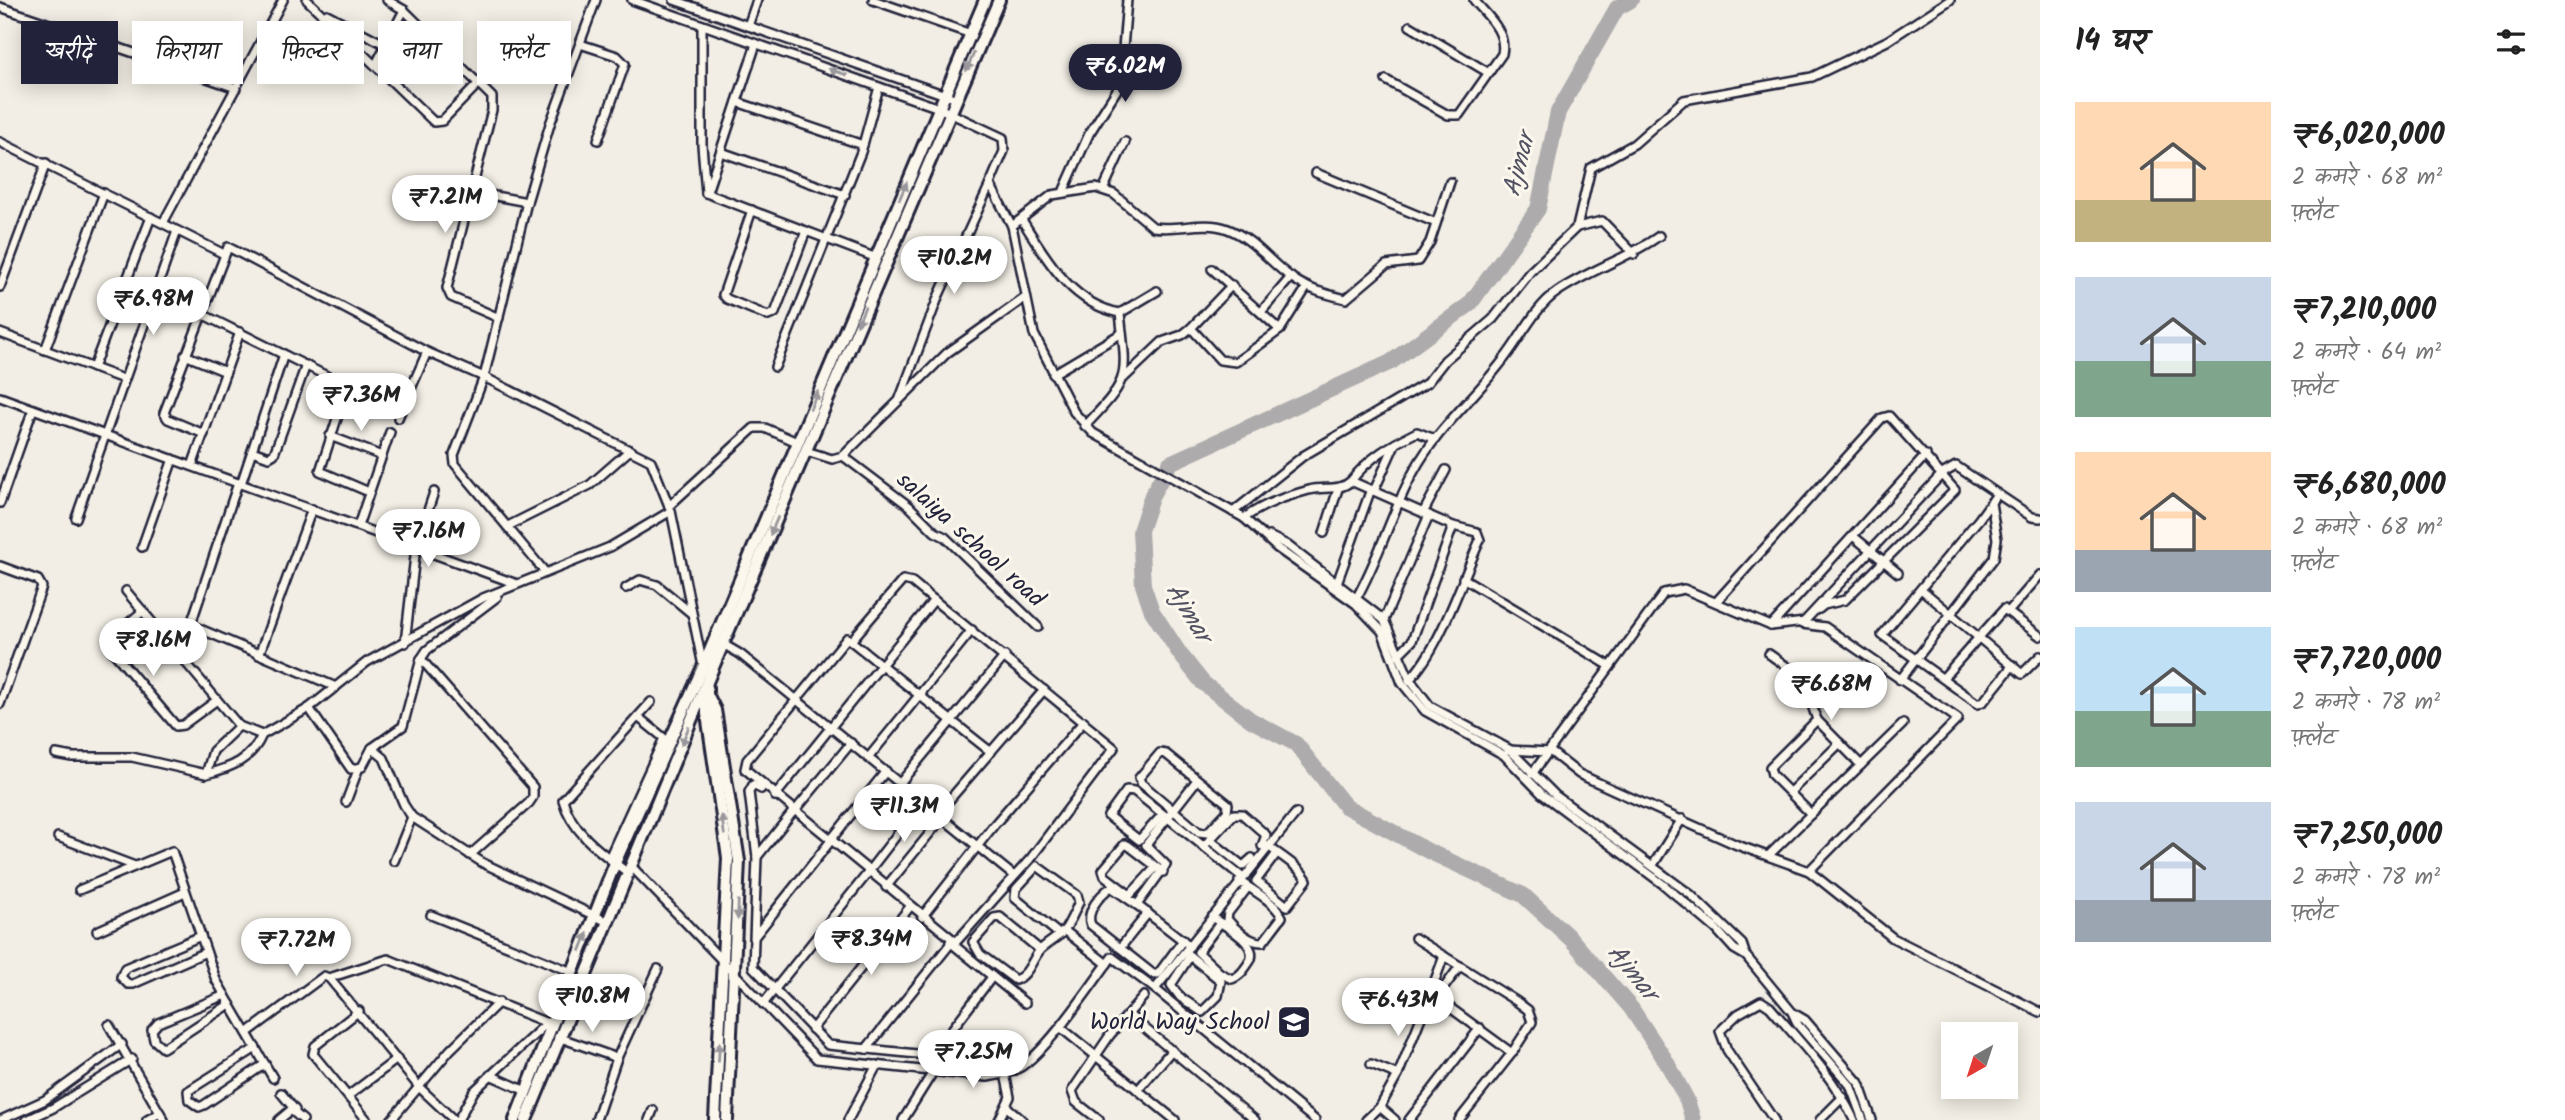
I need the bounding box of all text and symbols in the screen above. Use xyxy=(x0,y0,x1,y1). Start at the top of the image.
text: 14 घर xyxy=(2075,18,2147,66)
chip: खरीदें xyxy=(21,21,118,84)
chip: किराया xyxy=(132,21,243,84)
chip: फ़िल्टर xyxy=(257,21,364,84)
chip: नया xyxy=(378,21,463,84)
chip: फ़्लैट xyxy=(477,21,571,84)
icon: filters xyxy=(2492,23,2530,61)
pin: ₹6.02M xyxy=(1068,44,1182,104)
text: ₹6.02M xyxy=(1085,49,1165,85)
one-way arrow xyxy=(965,52,976,72)
one-way arrow xyxy=(827,66,848,77)
text: ₹6,020,000 xyxy=(2292,112,2445,160)
water label: Ajmar xyxy=(1492,124,1549,201)
icon: home xyxy=(2131,130,2215,214)
text: 2 कमरे · 68 m² xyxy=(2292,160,2442,196)
pin: ₹7.21M xyxy=(388,176,502,235)
text: ₹7.21M xyxy=(408,180,482,216)
one-way arrow xyxy=(897,180,908,201)
text: फ़्लैट xyxy=(2292,196,2336,232)
pin: ₹10.2M xyxy=(897,236,1011,296)
text: ₹10.2M xyxy=(916,241,992,277)
pin: ₹6.98M xyxy=(96,278,210,337)
text: ₹6.98M xyxy=(113,282,193,318)
text: ₹7,210,000 xyxy=(2292,287,2436,335)
icon: home xyxy=(2131,305,2215,389)
one-way arrow xyxy=(856,306,867,327)
text: 2 कमरे · 64 m² xyxy=(2292,335,2441,371)
text: फ़्लैट xyxy=(2292,371,2336,407)
pin: ₹7.36M xyxy=(304,374,418,433)
text: ₹7.36M xyxy=(322,378,400,414)
one-way arrow xyxy=(809,390,820,411)
street label: salaiya school road xyxy=(887,462,1054,619)
text: ₹6,680,000 xyxy=(2292,462,2446,510)
icon: home xyxy=(2131,480,2215,564)
pin: ₹7.16M xyxy=(371,510,485,569)
text: 2 कमरे · 68 m² xyxy=(2292,510,2442,546)
text: ₹7.16M xyxy=(391,514,465,550)
one-way arrow xyxy=(768,516,780,536)
text: फ़्लैट xyxy=(2292,546,2336,582)
water label: Ajmar xyxy=(1154,575,1225,656)
pin: ₹8.16M xyxy=(96,618,210,678)
text: ₹8.16M xyxy=(115,623,191,659)
text: ₹7,720,000 xyxy=(2292,637,2441,685)
icon: home xyxy=(2131,655,2215,739)
pin: ₹6.68M xyxy=(1774,662,1888,722)
text: ₹6.68M xyxy=(1790,667,1872,703)
text: 2 कमरे · 78 m² xyxy=(2292,685,2440,721)
text: फ़्लैट xyxy=(2292,721,2336,757)
one-way arrow xyxy=(680,726,691,747)
pin: ₹11.3M xyxy=(847,784,961,844)
text: ₹11.3M xyxy=(869,789,939,825)
text: ₹7,250,000 xyxy=(2292,812,2442,860)
one-way arrow xyxy=(718,814,729,836)
icon: home xyxy=(2131,830,2215,914)
text: 2 कमरे · 78 m² xyxy=(2292,860,2440,896)
text: फ़्लैट xyxy=(2292,896,2336,932)
one-way arrow xyxy=(732,899,744,921)
pin: ₹7.72M xyxy=(239,918,353,978)
pin: ₹8.34M xyxy=(814,918,928,977)
text: ₹8.34M xyxy=(830,922,912,958)
text: ₹7.72M xyxy=(257,923,335,959)
one-way arrow xyxy=(579,932,590,953)
water label: Ajmar xyxy=(1596,935,1672,1015)
pin: ₹10.8M xyxy=(535,974,649,1034)
pin: ₹6.43M xyxy=(1341,978,1455,1038)
text: ₹10.8M xyxy=(554,979,630,1015)
text: ₹6.43M xyxy=(1358,983,1438,1019)
place label: World Way School xyxy=(1090,1003,1270,1042)
school or university icon: World Way School xyxy=(1275,1003,1313,1041)
north arrow xyxy=(1941,1022,2018,1099)
map controls xyxy=(1941,1022,2018,1099)
pin: ₹7.25M xyxy=(916,1030,1030,1090)
text: ₹7.25M xyxy=(934,1035,1012,1071)
one-way arrow xyxy=(714,1041,725,1063)

